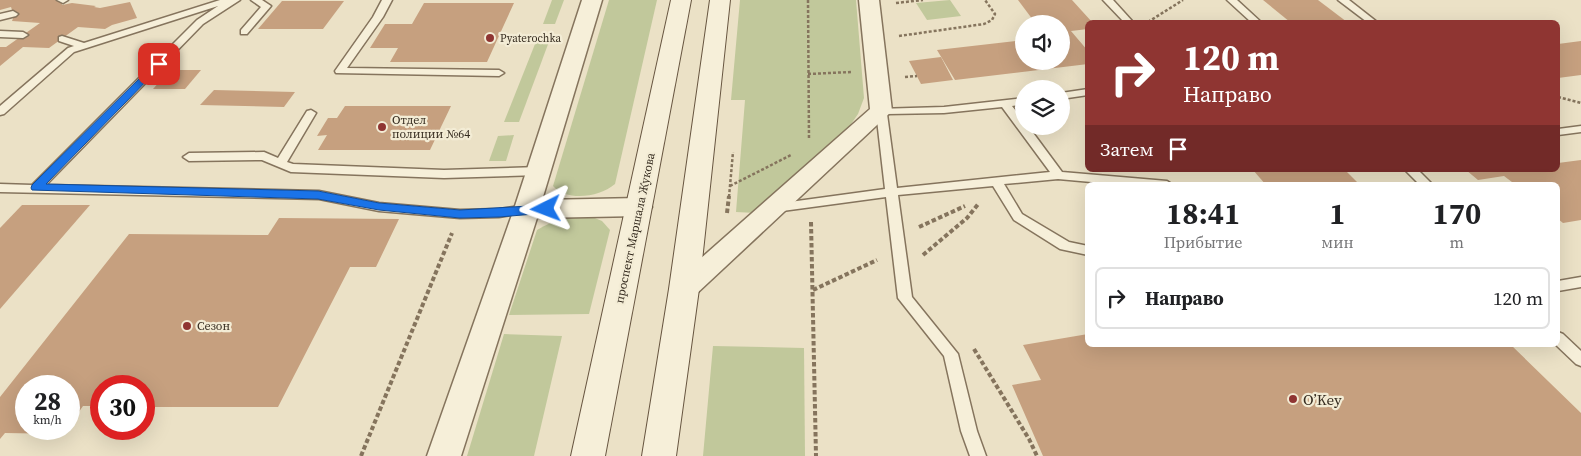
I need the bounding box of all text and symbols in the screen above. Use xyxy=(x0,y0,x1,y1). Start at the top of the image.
map controls xyxy=(1015,15,1070,135)
button: sound xyxy=(1015,15,1070,70)
place label: Pyaterochka xyxy=(500,31,561,46)
marker: Pyaterochka xyxy=(484,32,496,44)
text: 120 m xyxy=(1183,34,1279,82)
icon: right xyxy=(1100,40,1165,105)
pin xyxy=(138,43,180,85)
icon: arrive xyxy=(145,50,173,78)
text: Направо xyxy=(1183,79,1272,109)
button: layers xyxy=(1015,80,1070,135)
place label: Отдел полиции №64 xyxy=(392,112,470,142)
marker: Отдел полиции №64 xyxy=(376,121,388,133)
icon: arrive xyxy=(1164,135,1192,163)
text: Затем xyxy=(1100,136,1154,162)
street label: проспект Маршала Жукова xyxy=(611,150,659,305)
position arrow xyxy=(519,182,571,234)
text: 18:41 xyxy=(1166,193,1240,234)
text: 1 xyxy=(1329,193,1346,234)
text: 170 xyxy=(1432,193,1481,234)
text: Прибытие xyxy=(1164,231,1243,253)
text: мин xyxy=(1321,231,1354,253)
text: m xyxy=(1450,231,1464,253)
icon: right xyxy=(1102,284,1130,312)
text: Направо xyxy=(1145,285,1224,311)
text: 120 m xyxy=(1493,285,1543,311)
place label: Сезон xyxy=(197,318,230,334)
marker: Сезон xyxy=(181,320,193,332)
speed limit sign: 30 xyxy=(90,375,155,440)
text: 28 xyxy=(34,384,61,418)
place label: O’Key xyxy=(1303,389,1342,410)
marker: O’Key xyxy=(1287,393,1299,405)
text: km/h xyxy=(33,412,62,428)

